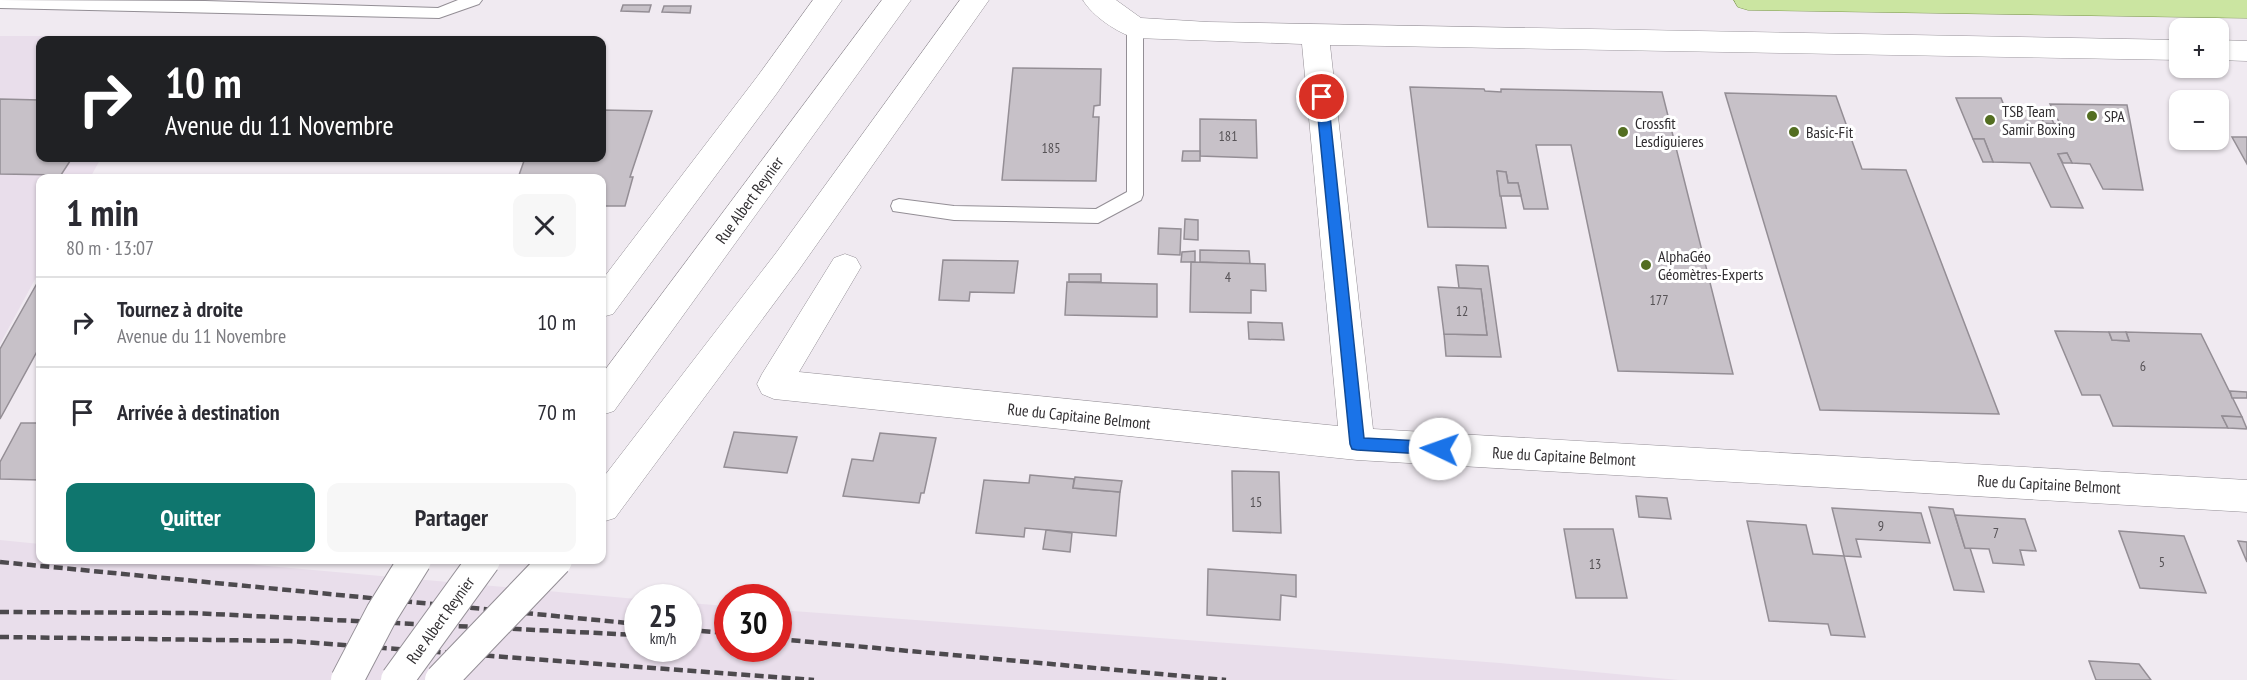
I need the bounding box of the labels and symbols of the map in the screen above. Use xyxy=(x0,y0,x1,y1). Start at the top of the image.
pin xyxy=(1296,71,1347,122)
place label: TSB Team Samir Boxing xyxy=(2002,101,2075,139)
place label: SPA xyxy=(2104,106,2125,126)
marker: SPA xyxy=(2085,109,2099,123)
place label: Crossfit Lesdiguieres xyxy=(1635,113,1704,151)
marker: TSB Team Samir Boxing xyxy=(1983,113,1997,127)
place label: Basic-Fit xyxy=(1806,122,1854,142)
marker: Crossfit Lesdiguieres xyxy=(1616,125,1630,139)
marker: Basic-Fit xyxy=(1787,125,1801,139)
house number: 181 xyxy=(1219,127,1237,145)
house number: 185 xyxy=(1042,139,1060,157)
street label: Rue Albert Reynier xyxy=(711,152,788,247)
place label: AlphaGéo Géomètres-Experts xyxy=(1658,246,1763,284)
marker: AlphaGéo Géomètres-Experts xyxy=(1639,258,1653,272)
house number: 4 xyxy=(1225,268,1232,286)
house number: 177 xyxy=(1650,291,1668,309)
house number: 12 xyxy=(1456,302,1468,320)
house number: 6 xyxy=(2140,357,2146,375)
street label: Rue du Capitaine Belmont xyxy=(1006,399,1152,434)
position arrow xyxy=(1408,417,1472,481)
street label: Rue du Capitaine Belmont xyxy=(1492,442,1637,470)
street label: Rue du Capitaine Belmont xyxy=(1977,470,2122,498)
house number: 15 xyxy=(1250,493,1262,511)
house number: 9 xyxy=(1878,517,1884,535)
house number: 7 xyxy=(1993,524,1999,542)
house number: 5 xyxy=(2159,553,2165,571)
house number: 13 xyxy=(1589,555,1601,573)
street label: Rue Albert Reynier xyxy=(402,572,479,667)
speed limit sign: 30 xyxy=(714,584,792,662)

